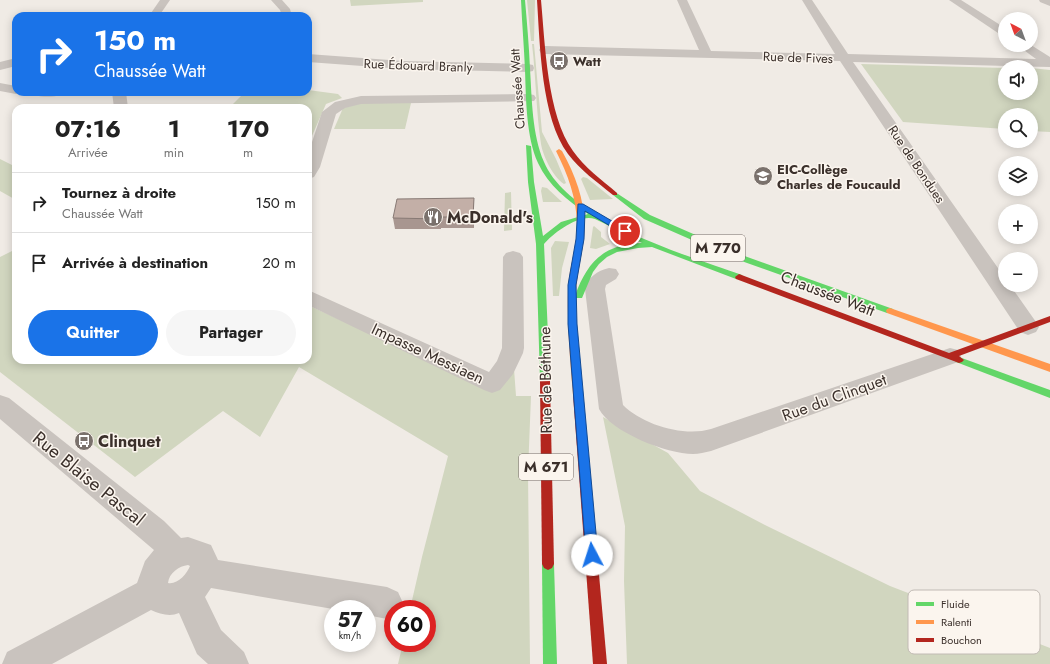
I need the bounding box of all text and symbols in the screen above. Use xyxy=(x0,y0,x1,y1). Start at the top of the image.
north arrow xyxy=(998,12,1038,52)
map controls xyxy=(998,12,1038,292)
text: 150 m xyxy=(94,20,176,61)
icon: right xyxy=(28,28,80,80)
street label: Chaussée Watt xyxy=(505,47,530,130)
street label: Rue de Fives xyxy=(763,47,833,68)
bus stop icon: Watt xyxy=(548,50,570,72)
place label: Watt xyxy=(573,52,602,71)
street label: Rue Édouard Branly xyxy=(363,54,473,77)
text: Chaussée Watt xyxy=(94,58,206,84)
button: sound xyxy=(998,60,1038,100)
button: search xyxy=(998,108,1038,148)
text: 07:16 xyxy=(55,111,121,146)
text: 1 xyxy=(168,111,180,146)
text: 170 xyxy=(227,111,269,146)
street label: Rue de Bondues xyxy=(884,122,950,207)
text: Arrivée xyxy=(68,143,108,162)
text: min xyxy=(164,143,184,162)
text: m xyxy=(243,143,253,162)
button: layers xyxy=(998,156,1038,196)
place label: EIC-Collège Charles de Foucauld xyxy=(777,160,900,194)
school or university icon: EIC-Collège Charles de Foucauld xyxy=(752,165,774,187)
text: Tournez à droite xyxy=(62,182,176,204)
icon: right xyxy=(28,192,50,214)
text: 150 m xyxy=(256,192,296,214)
text: Chaussée Watt xyxy=(62,204,143,223)
button: + xyxy=(998,204,1038,244)
restaurant icon: McDonald's xyxy=(422,206,444,228)
place label: McDonald's xyxy=(447,206,533,229)
pin xyxy=(608,214,642,248)
icon: arrive xyxy=(614,220,636,242)
road number: M 770 xyxy=(691,235,745,261)
icon: arrive xyxy=(28,252,50,274)
text: Arrivée à destination xyxy=(62,252,208,274)
text: 20 m xyxy=(262,252,296,274)
button: − xyxy=(998,252,1038,292)
street label: Chaussée Watt xyxy=(777,265,878,322)
button: Quitter xyxy=(28,310,158,356)
button: Partager xyxy=(166,310,296,356)
street label: Impasse Messiaen xyxy=(368,317,488,390)
street label: Rue de Béthune xyxy=(533,326,558,434)
street label: Rue du Clinquet xyxy=(779,368,890,427)
street label: Rue Blaise Pascal xyxy=(27,425,151,532)
bus stop icon: Clinquet xyxy=(73,430,95,452)
place label: Clinquet xyxy=(98,430,161,453)
road number: M 671 xyxy=(519,454,573,480)
position arrow xyxy=(571,534,613,576)
legend xyxy=(908,590,1040,654)
text: Fluide xyxy=(941,596,970,612)
speed limit sign: 60 xyxy=(384,600,436,652)
text: 57 xyxy=(338,606,362,635)
text: Ralenti xyxy=(941,614,972,630)
text: km/h xyxy=(339,628,361,643)
text: Bouchon xyxy=(941,632,982,648)

